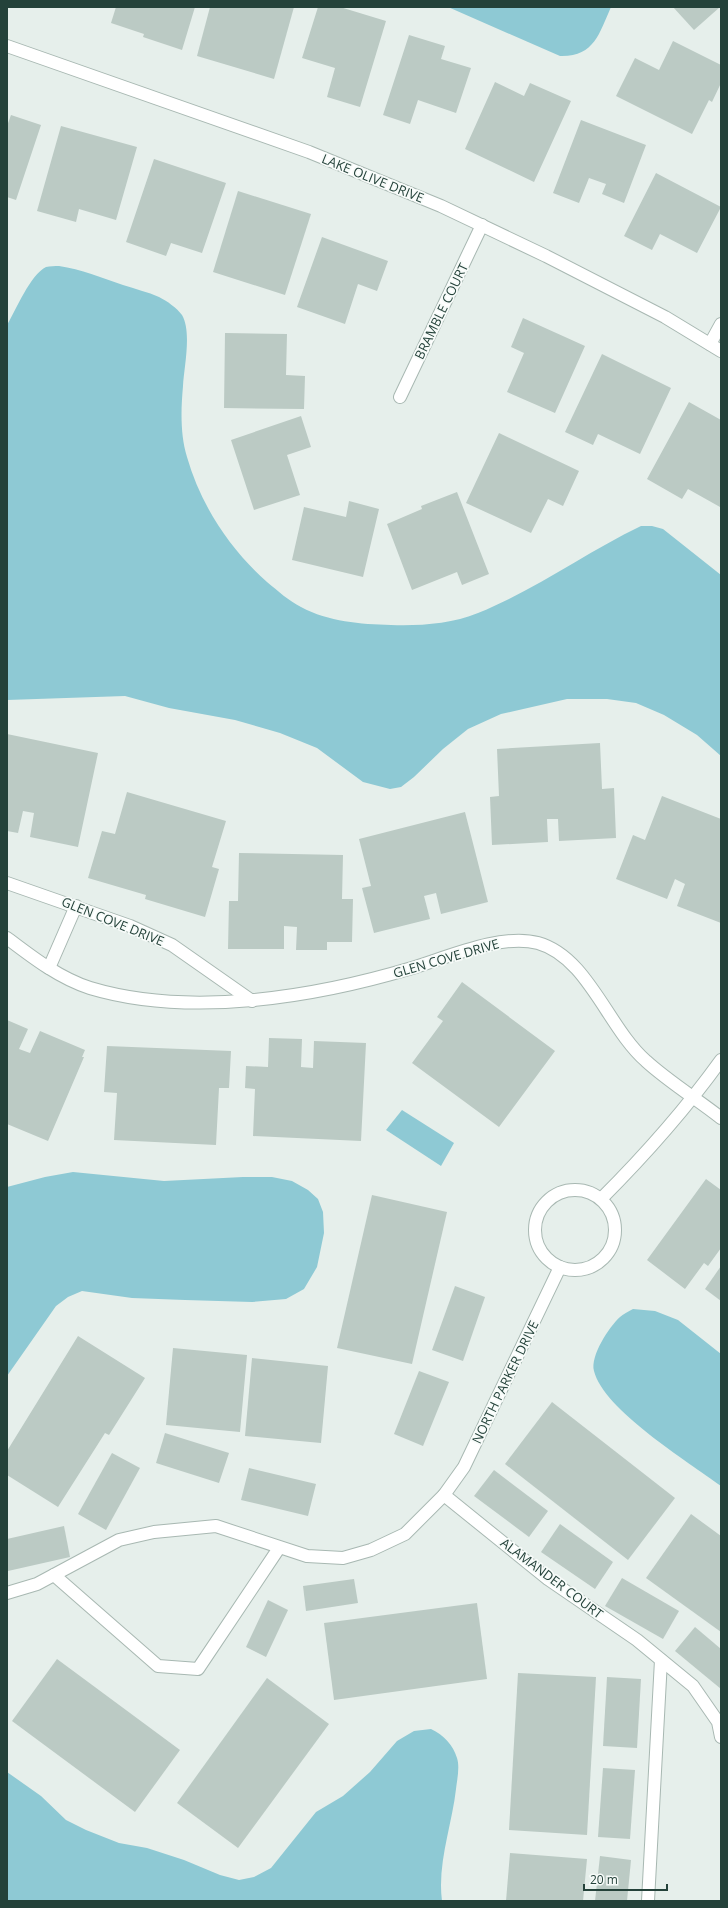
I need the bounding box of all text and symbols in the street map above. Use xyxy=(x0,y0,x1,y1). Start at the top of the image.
street label: LAKE OLIVE DRIVE xyxy=(319,149,427,207)
street label: BRAMBLE COURT xyxy=(410,259,472,362)
street label: GLEN COVE DRIVE xyxy=(59,892,167,950)
street label: GLEN COVE DRIVE xyxy=(391,934,501,982)
street label: NORTH PARKER DRIVE xyxy=(467,1317,543,1447)
street label: ALAMANDER COURT xyxy=(497,1534,608,1623)
scale bar xyxy=(584,1866,667,1892)
text: 20 m xyxy=(590,1871,618,1888)

